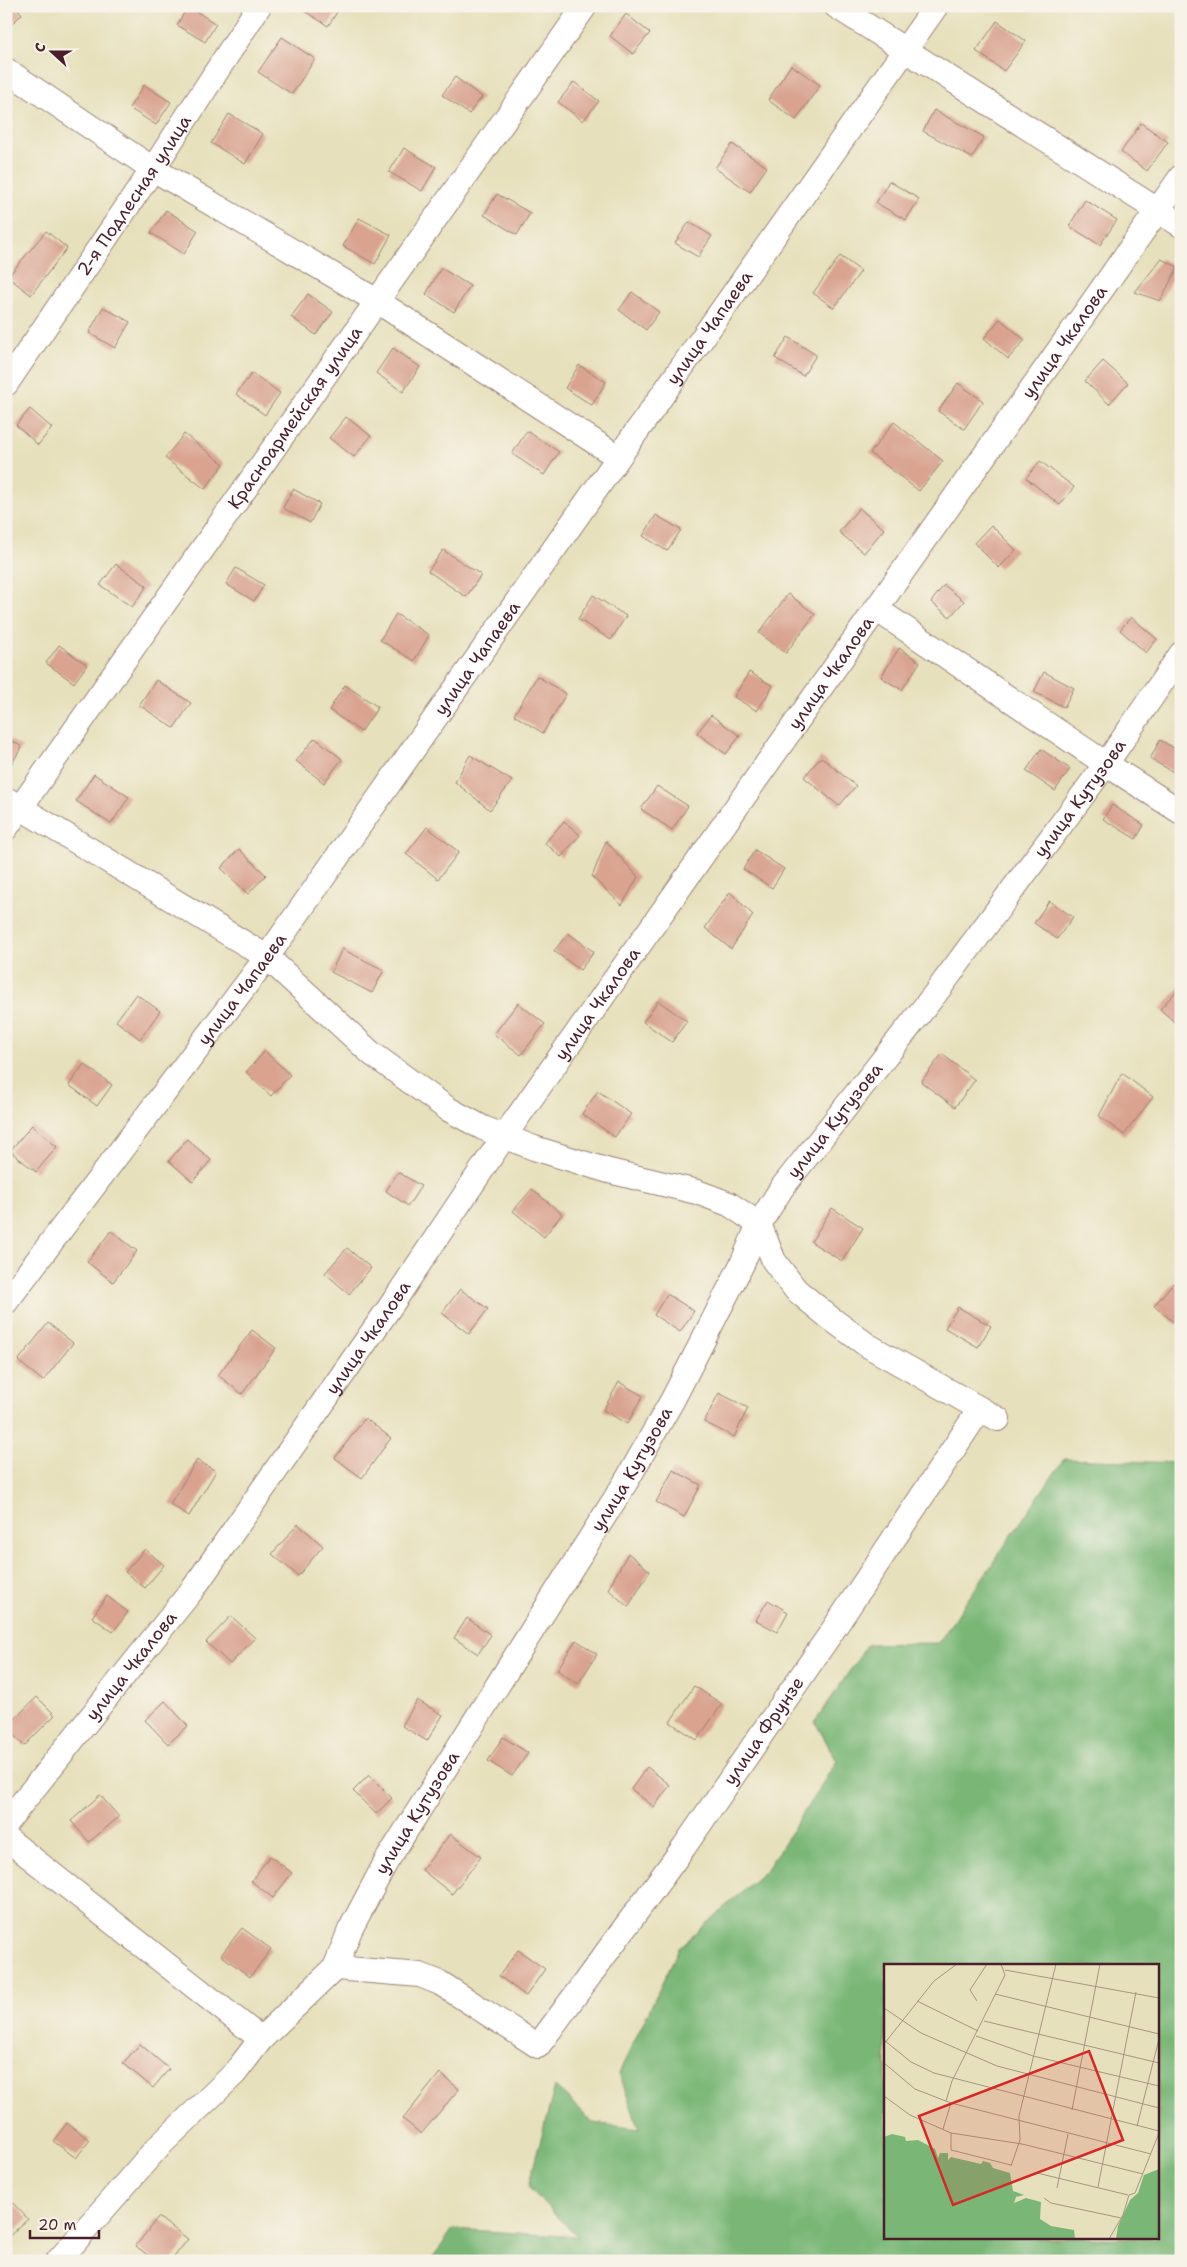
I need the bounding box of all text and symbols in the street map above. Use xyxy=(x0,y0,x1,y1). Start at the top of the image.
north arrow xyxy=(28,28,78,78)
text: С xyxy=(30,40,50,55)
street label: 2-я Подлесная улица xyxy=(71,110,197,281)
street label: улица Чапаева xyxy=(661,266,758,390)
street label: улица Чкалова xyxy=(1016,281,1113,403)
street label: Красноармейская улица xyxy=(222,321,368,514)
street label: улица Чапаева xyxy=(429,596,526,720)
street label: улица Чкалова xyxy=(783,611,879,734)
street label: улица Кутузова xyxy=(1029,734,1132,862)
street label: улица Чапаева xyxy=(192,928,292,1050)
street label: улица Чкалова xyxy=(549,942,646,1065)
street label: улица Кутузова xyxy=(782,1058,888,1183)
street label: улица Чкалова xyxy=(320,1276,416,1399)
street label: улица Кутузова xyxy=(585,1402,678,1536)
street label: улица Чкалова xyxy=(80,1606,183,1726)
street label: улица Фрунзе xyxy=(718,1672,809,1790)
street label: улица Кутузова xyxy=(370,1746,465,1878)
inset map xyxy=(884,1964,1160,2240)
scale bar xyxy=(30,2207,99,2239)
text: 20 m xyxy=(38,2215,77,2235)

